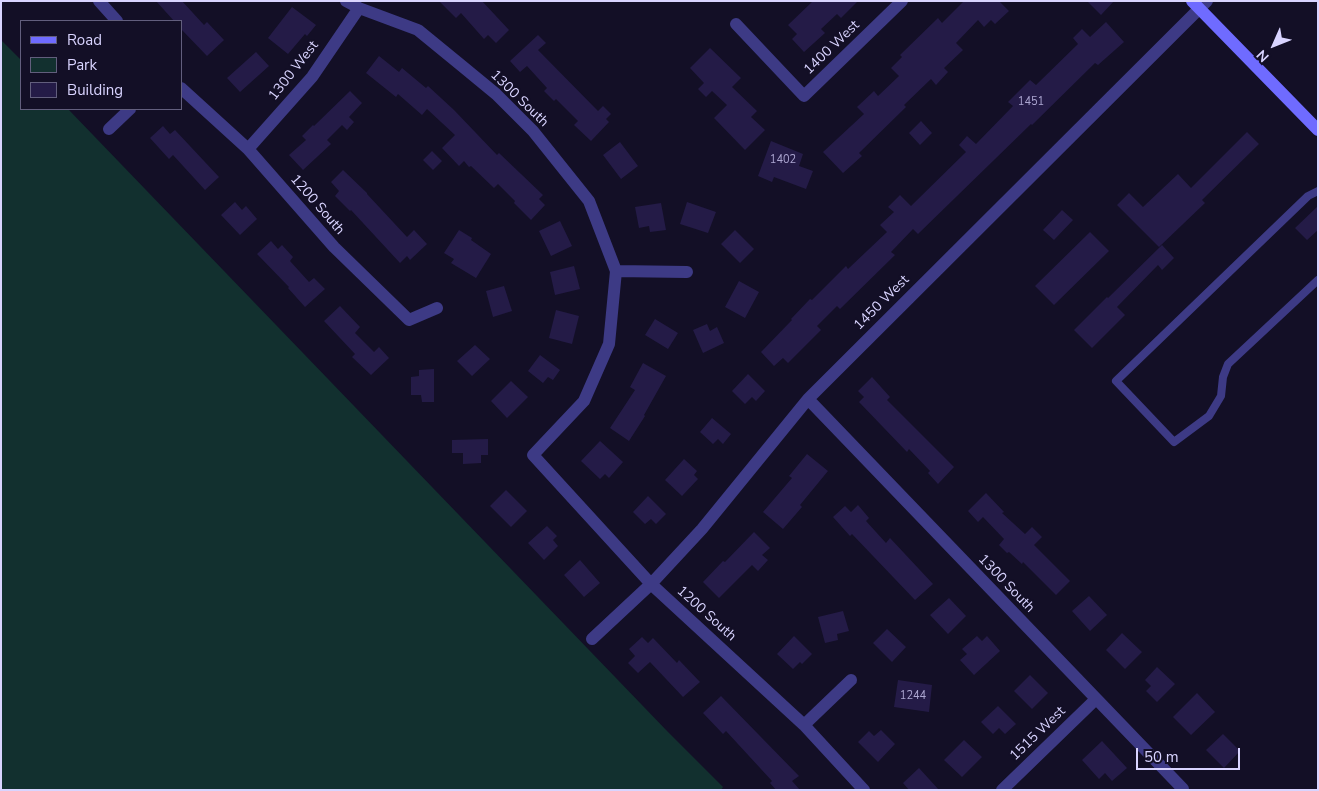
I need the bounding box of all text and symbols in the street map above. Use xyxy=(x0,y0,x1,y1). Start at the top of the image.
street label: 1400 West xyxy=(801,17,863,79)
legend xyxy=(20,20,182,110)
north arrow xyxy=(1249,20,1299,70)
text: Road xyxy=(67,30,102,50)
street label: 1300 West xyxy=(266,38,322,104)
text: N xyxy=(1252,45,1273,66)
text: Park xyxy=(67,55,97,75)
street label: 1300 South xyxy=(486,67,552,131)
text: Building xyxy=(67,80,123,100)
house number: 1451 xyxy=(1018,95,1044,109)
house number: 1402 xyxy=(770,153,796,167)
street label: 1200 South xyxy=(286,171,348,239)
street label: 1450 West xyxy=(851,272,913,334)
street label: 1300 South xyxy=(974,551,1038,617)
street label: 1200 South xyxy=(673,583,739,645)
house number: 1244 xyxy=(900,689,926,703)
street label: 1515 West xyxy=(1007,703,1069,765)
scale bar xyxy=(1139,738,1243,770)
text: 50 m xyxy=(1144,747,1179,767)

